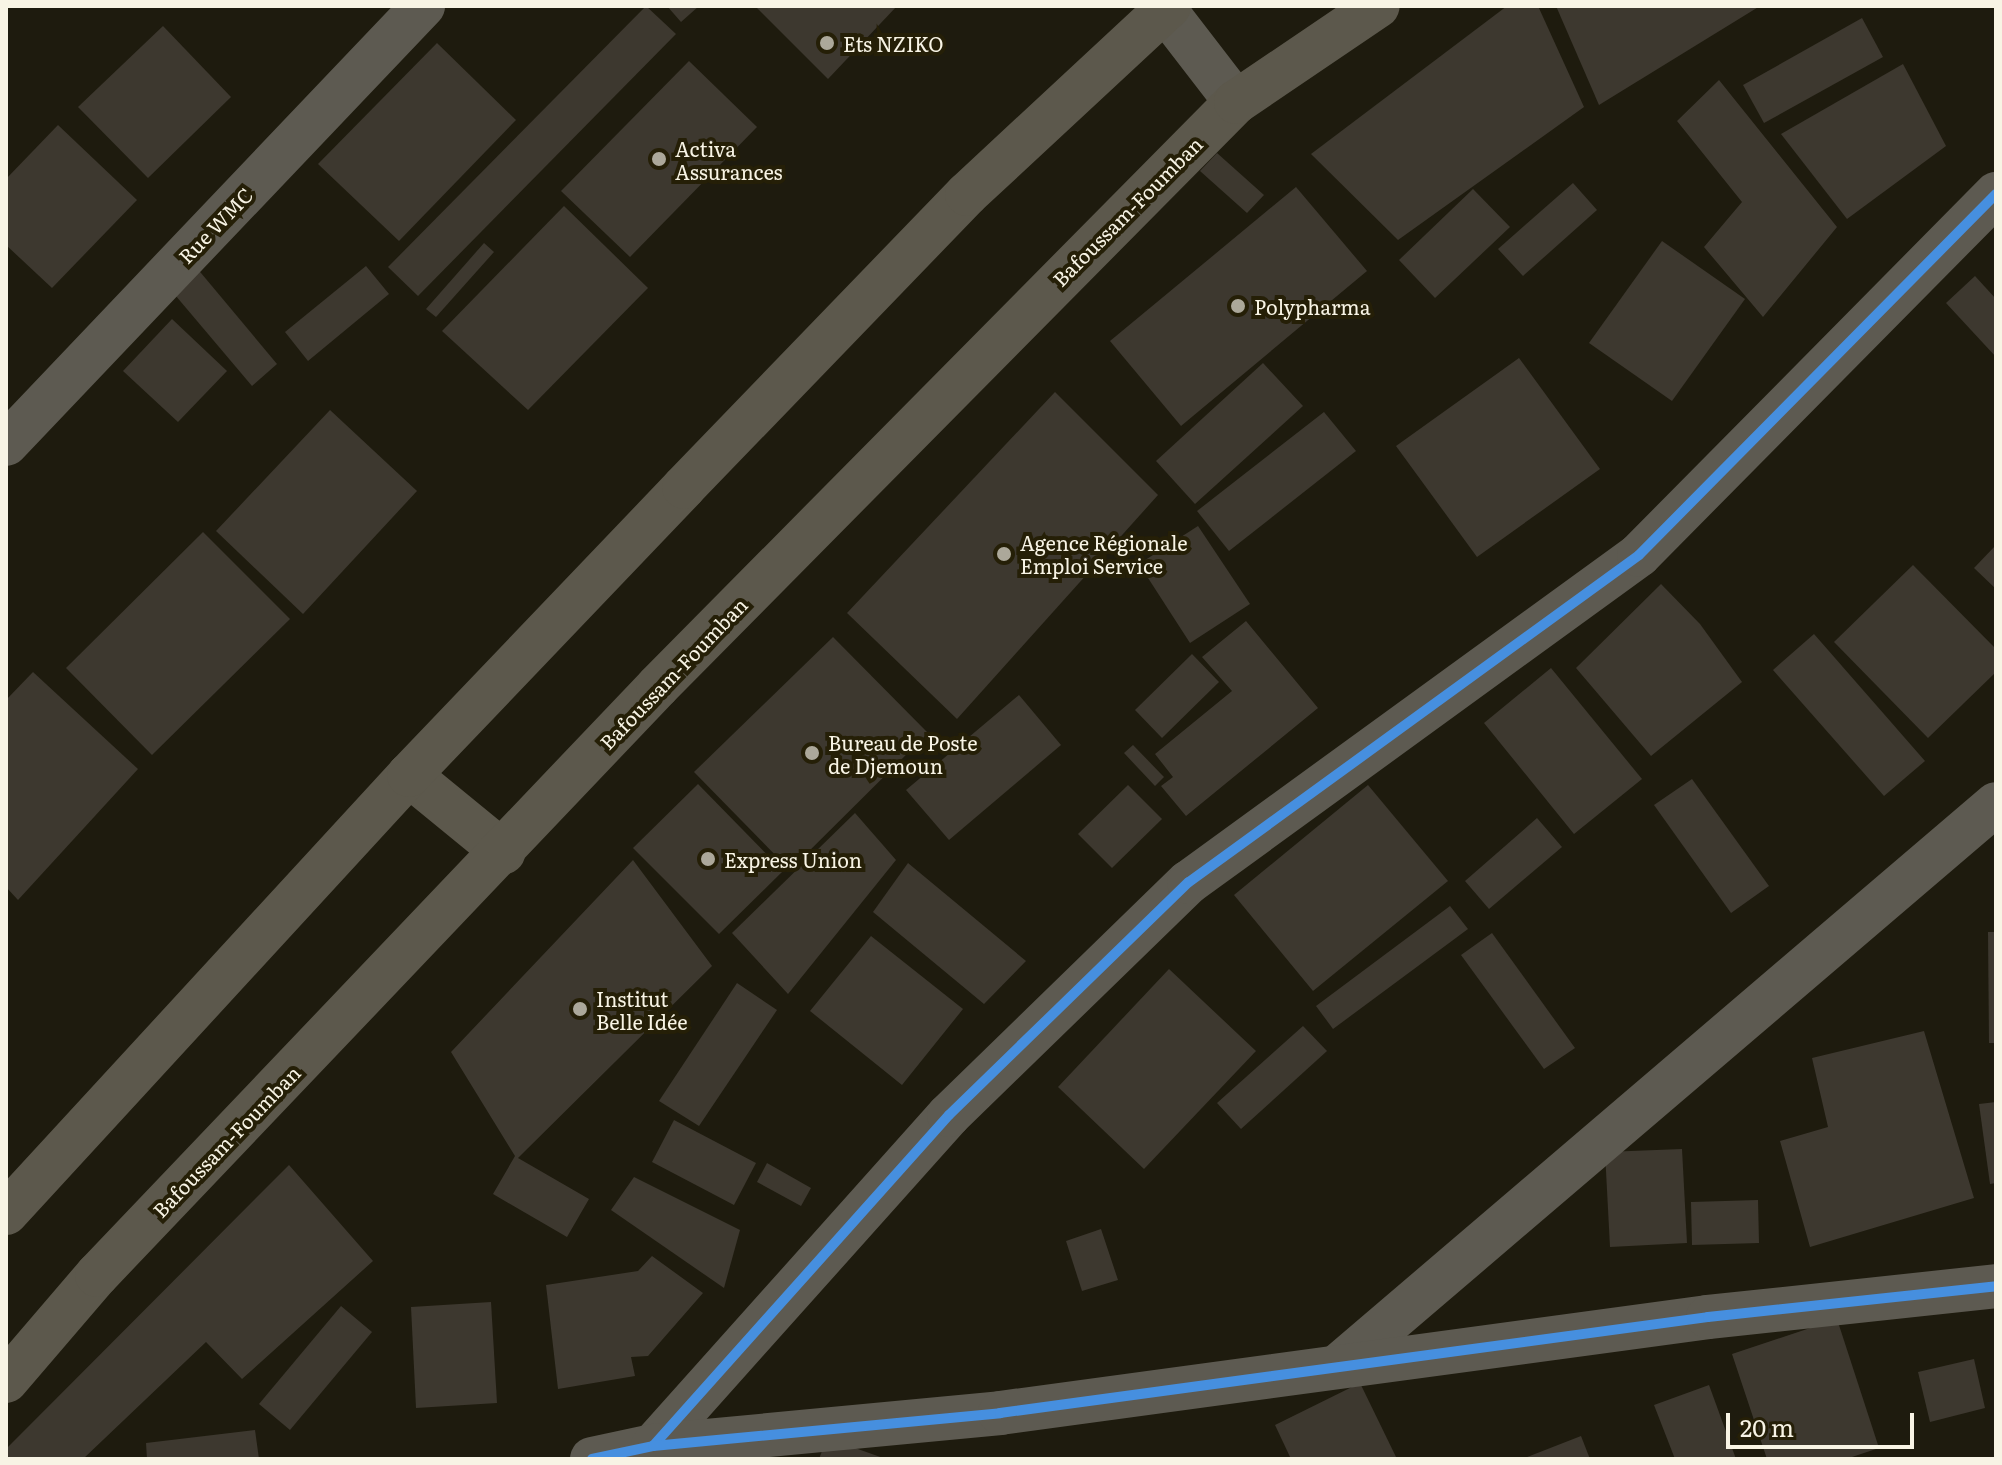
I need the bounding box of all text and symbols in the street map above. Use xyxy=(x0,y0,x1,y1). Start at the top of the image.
place label: Ets NZIKO xyxy=(843,31,944,55)
marker: Ets NZIKO xyxy=(818,34,836,52)
street label: Bafoussam-Foumban xyxy=(1047,131,1207,291)
place label: Activa Assurances xyxy=(675,136,783,183)
marker: Activa Assurances xyxy=(650,150,668,168)
street label: Rue WMC xyxy=(173,182,257,268)
place label: Polypharma xyxy=(1254,294,1371,318)
marker: Polypharma xyxy=(1229,297,1247,315)
place label: Agence Régionale Emploi Service xyxy=(1020,530,1188,577)
marker: Agence Régionale Emploi Service xyxy=(995,545,1013,563)
street label: Bafoussam-Foumban xyxy=(594,592,752,754)
place label: Bureau de Poste de Djemoun xyxy=(828,730,978,777)
marker: Bureau de Poste de Djemoun xyxy=(803,744,821,762)
place label: Express Union xyxy=(724,847,862,871)
marker: Express Union xyxy=(699,850,717,868)
place label: Institut Belle Idée xyxy=(596,986,688,1033)
marker: Institut Belle Idée xyxy=(571,1000,589,1018)
street label: Bafoussam-Foumban xyxy=(147,1060,305,1222)
scale bar xyxy=(1730,1397,1918,1447)
text: 20 m xyxy=(1740,1409,1794,1444)

